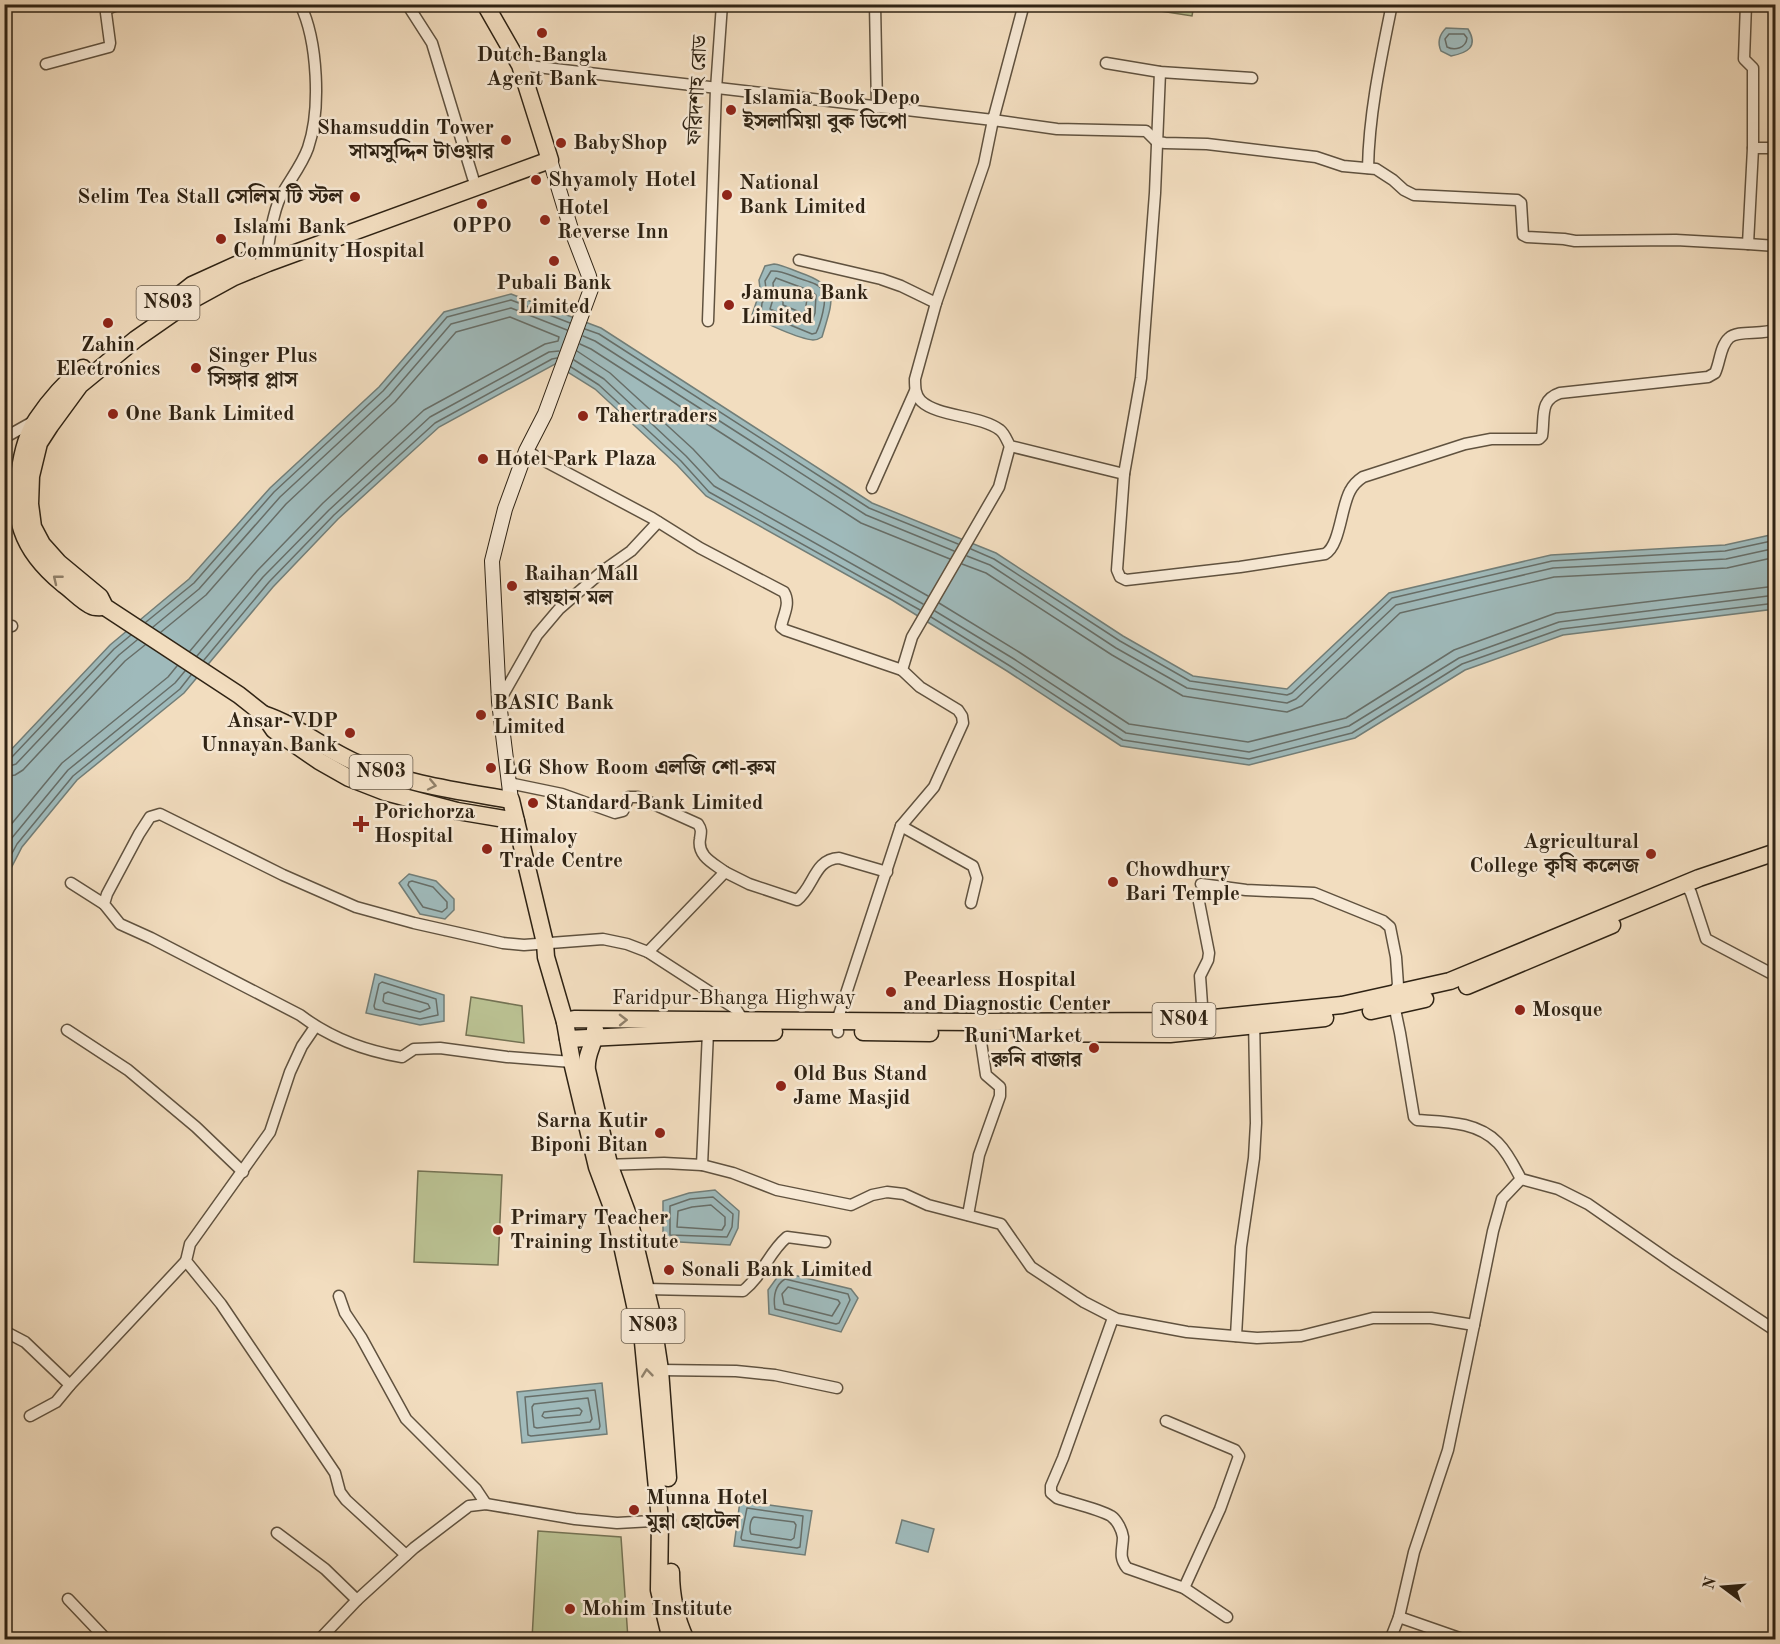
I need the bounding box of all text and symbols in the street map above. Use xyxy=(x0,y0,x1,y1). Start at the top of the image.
marker: Dutch-Bangla Agent Bank xyxy=(535,26,549,40)
street label: ফরিদশাহ রোড xyxy=(682,33,711,146)
place label: Dutch-Bangla Agent Bank xyxy=(476,45,608,90)
place label: Islamia Book Depo ইসলামিয়া বুক ডিপো xyxy=(742,88,920,134)
marker: Islamia Book Depo ইসলামিয়া বুক ডিপো xyxy=(724,103,738,117)
place label: Shamsuddin Tower সামসুদ্দিন টাওয়ার xyxy=(317,118,496,163)
marker: Shamsuddin Tower সামসুদ্দিন টাওয়ার xyxy=(499,133,513,147)
place label: BabyShop xyxy=(573,133,667,154)
marker: BabyShop xyxy=(554,136,568,150)
place label: Shyamoly Hotel xyxy=(548,170,696,191)
marker: Shyamoly Hotel xyxy=(529,173,543,187)
place label: National Bank Limited xyxy=(739,173,866,218)
place label: Selim Tea Stall সেলিম টি স্টল xyxy=(77,183,345,208)
marker: National Bank Limited xyxy=(720,188,734,202)
marker: Selim Tea Stall সেলিম টি স্টল xyxy=(348,190,362,204)
marker: OPPO xyxy=(475,197,489,211)
place label: Hotel Reverse Inn xyxy=(557,198,669,243)
marker: Hotel Reverse Inn xyxy=(538,213,552,227)
place label: OPPO xyxy=(452,216,512,237)
place label: Islami Bank Community Hospital xyxy=(233,217,424,262)
marker: Islami Bank Community Hospital xyxy=(214,232,228,246)
marker: Pubali Bank Limited xyxy=(547,254,561,268)
place label: Pubali Bank Limited xyxy=(496,273,612,318)
place label: Jamuna Bank Limited xyxy=(741,283,869,328)
road number: N803 xyxy=(136,286,200,320)
marker: Jamuna Bank Limited xyxy=(722,298,736,312)
marker: Zahin Electronics xyxy=(101,316,115,330)
place label: Zahin Electronics xyxy=(56,335,160,380)
place label: Singer Plus সিঙ্গার প্লাস xyxy=(207,346,317,391)
marker: Singer Plus সিঙ্গার প্লাস xyxy=(189,361,203,375)
place label: One Bank Limited xyxy=(125,404,294,425)
place label: Tahertraders xyxy=(595,406,717,427)
marker: One Bank Limited xyxy=(106,407,120,421)
marker: Tahertraders xyxy=(576,409,590,423)
place label: Hotel Park Plaza xyxy=(495,449,657,470)
marker: Hotel Park Plaza xyxy=(476,452,490,466)
place label: Raihan Mall রায়হান মল xyxy=(523,564,639,609)
one-way arrow xyxy=(53,575,64,586)
marker: Raihan Mall রায়হান মল xyxy=(505,579,519,593)
place label: BASIC Bank Limited xyxy=(493,693,614,738)
marker: BASIC Bank Limited xyxy=(474,708,488,722)
place label: Ansar-VDP Unnayan Bank xyxy=(200,711,338,756)
marker: Ansar-VDP Unnayan Bank xyxy=(343,726,357,740)
place label: LG Show Room এলজি শো-রুম xyxy=(503,754,776,779)
road number: N803 xyxy=(350,755,412,789)
marker: LG Show Room এলজি শো-রুম xyxy=(484,761,498,775)
one-way arrow xyxy=(426,777,436,790)
place label: Standard Bank Limited xyxy=(545,793,763,814)
marker: Standard Bank Limited xyxy=(526,796,540,810)
place label: Porichorza Hospital xyxy=(374,802,476,847)
marker: Porichorza Hospital xyxy=(352,815,370,833)
place label: Himaloy Trade Centre xyxy=(499,827,623,872)
place label: Agricultural College কৃষি কলেজ xyxy=(1470,832,1641,878)
marker: Himaloy Trade Centre xyxy=(480,842,494,856)
marker: Agricultural College কৃষি কলেজ xyxy=(1644,847,1658,861)
place label: Chowdhury Bari Temple xyxy=(1125,860,1240,905)
marker: Chowdhury Bari Temple xyxy=(1106,875,1120,889)
place label: Peearless Hospital and Diagnostic Center xyxy=(903,970,1111,1015)
marker: Peearless Hospital and Diagnostic Center xyxy=(884,985,898,999)
street label: Faridpur-Bhanga Highway xyxy=(612,988,856,1009)
place label: Mosque xyxy=(1532,1000,1603,1021)
road number: N804 xyxy=(1152,1003,1216,1037)
marker: Mosque xyxy=(1513,1003,1527,1017)
one-way arrow xyxy=(619,1014,628,1026)
place label: Runi Market রুনি বাজার xyxy=(964,1026,1084,1071)
marker: Runi Market রুনি বাজার xyxy=(1087,1041,1101,1055)
place label: Old Bus Stand Jame Masjid xyxy=(793,1064,927,1109)
marker: Old Bus Stand Jame Masjid xyxy=(774,1079,788,1093)
place label: Sarna Kutir Biponi Bitan xyxy=(530,1111,648,1156)
marker: Sarna Kutir Biponi Bitan xyxy=(653,1126,667,1140)
place label: Primary Teacher Training Institute xyxy=(510,1208,679,1253)
marker: Primary Teacher Training Institute xyxy=(491,1223,505,1237)
place label: Sonali Bank Limited xyxy=(681,1260,873,1281)
marker: Sonali Bank Limited xyxy=(662,1263,676,1277)
road number: N803 xyxy=(622,1309,684,1343)
one-way arrow xyxy=(641,1369,654,1378)
place label: Munna Hotel মুন্না হোটেল xyxy=(645,1488,768,1534)
marker: Munna Hotel মুন্না হোটেল xyxy=(627,1503,641,1517)
north arrow xyxy=(1693,1557,1753,1617)
text: N xyxy=(1701,1575,1720,1592)
place label: Mohim Institute xyxy=(582,1599,733,1620)
marker: Mohim Institute xyxy=(563,1602,577,1616)

